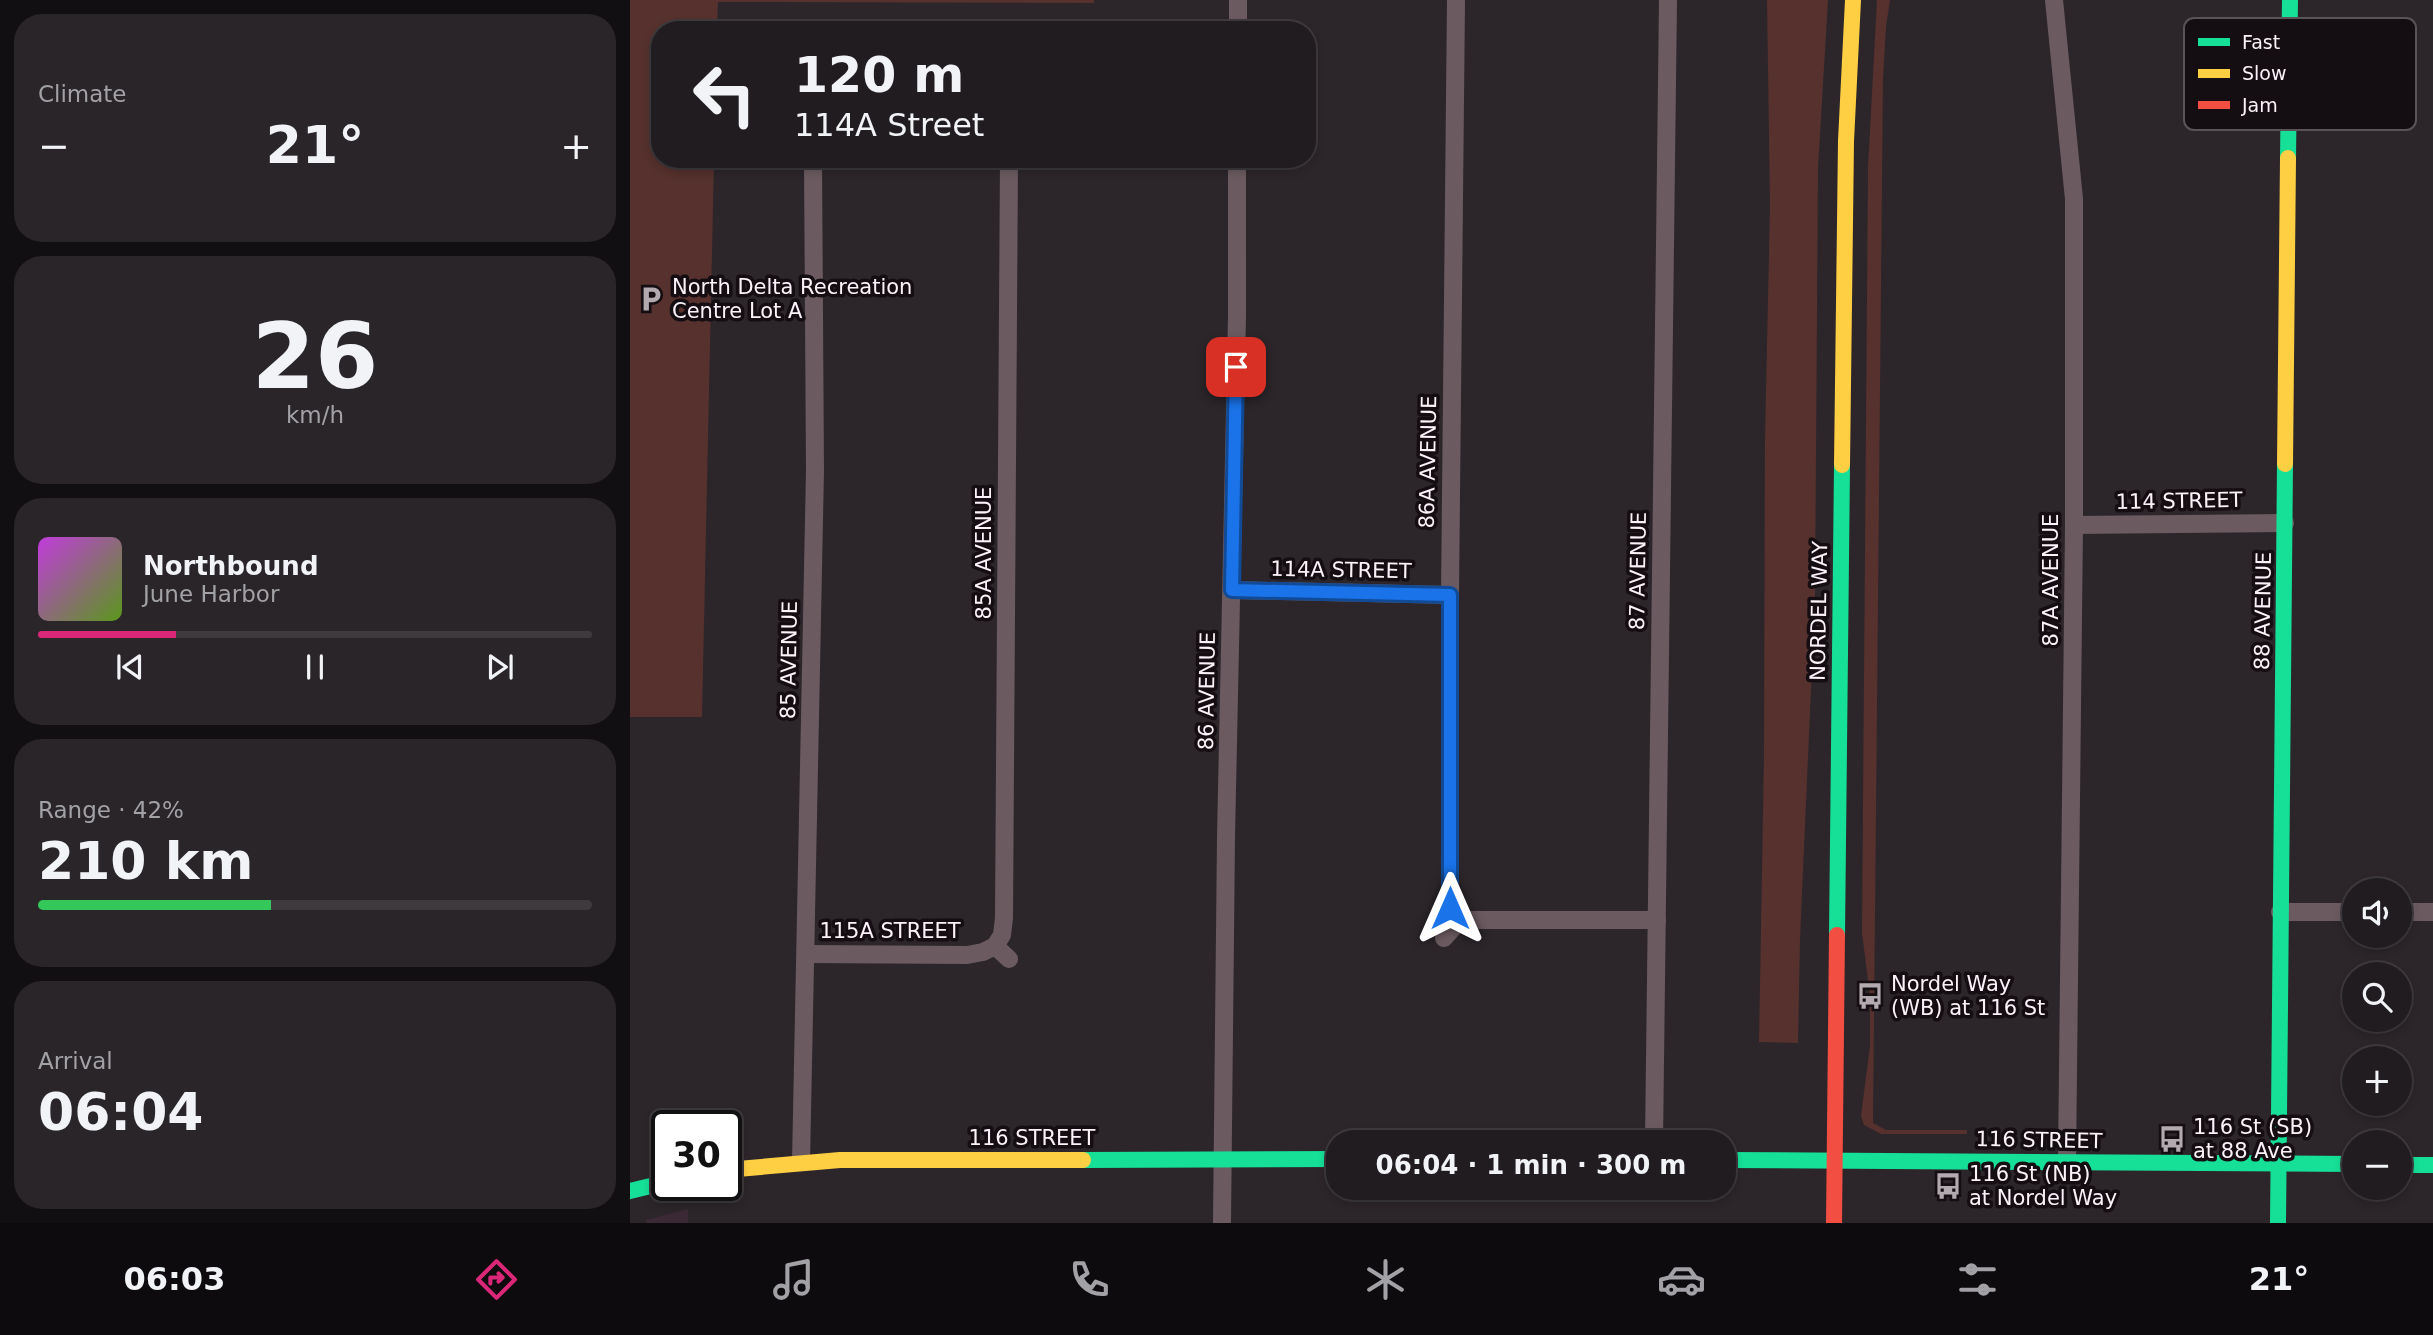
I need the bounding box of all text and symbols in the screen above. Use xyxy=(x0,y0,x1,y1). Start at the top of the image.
legend xyxy=(2184,18,2416,130)
text: Fast xyxy=(2242,31,2280,53)
text: 120 m xyxy=(794,47,964,104)
icon: left xyxy=(679,49,770,140)
text: Slow xyxy=(2242,62,2287,84)
text: Climate xyxy=(38,81,127,107)
text: Jam xyxy=(2241,94,2278,116)
text: 114A Street xyxy=(794,106,984,144)
text: 21° xyxy=(266,115,364,175)
text: − xyxy=(38,124,70,168)
text: + xyxy=(560,124,592,168)
place label: North Delta Recreation Centre Lot A xyxy=(672,275,912,323)
parking icon: North Delta Recreation Centre Lot A xyxy=(636,284,666,314)
text: 26 xyxy=(252,304,378,409)
pin xyxy=(1206,337,1266,397)
icon: arrive xyxy=(1217,348,1255,386)
street label: 86A AVENUE xyxy=(1415,395,1441,529)
text: km/h xyxy=(286,402,344,428)
street label: 85A AVENUE xyxy=(972,487,996,619)
street label: 114 STREET xyxy=(2115,488,2243,514)
street label: 87 AVENUE xyxy=(1625,512,1651,630)
street label: 87A AVENUE xyxy=(2039,514,2063,646)
street label: NORDEL WAY xyxy=(1806,541,1832,681)
text: Northbound xyxy=(143,551,319,581)
street label: 88 AVENUE xyxy=(2250,552,2276,670)
street label: 114A STREET xyxy=(1270,557,1412,583)
text: June Harbor xyxy=(143,581,279,607)
street label: 85 AVENUE xyxy=(776,601,802,719)
street label: 86 AVENUE xyxy=(1194,632,1220,750)
icon: previous xyxy=(111,648,149,686)
icon: pause xyxy=(296,648,334,686)
icon: next xyxy=(481,648,519,686)
text: Range · 42% xyxy=(38,797,184,823)
text: 210 km xyxy=(38,831,253,891)
position arrow xyxy=(1413,871,1487,945)
map controls xyxy=(2342,878,2412,1200)
button: sound xyxy=(2342,878,2412,948)
street label: 115A STREET xyxy=(819,919,961,943)
button: search xyxy=(2342,962,2412,1032)
place label: Nordel Way (WB) at 116 St xyxy=(1891,972,2045,1020)
bus stop icon: Nordel Way (WB) at 116 St xyxy=(1855,981,1885,1011)
button: + xyxy=(2342,1046,2412,1116)
text: Arrival xyxy=(38,1048,113,1074)
text: 06:04 xyxy=(38,1082,204,1142)
speed limit sign: 30 xyxy=(651,1110,742,1201)
place label: 116 St (SB) at 88 Ave xyxy=(2193,1115,2312,1163)
bus stop icon: 116 St (SB) at 88 Ave xyxy=(2157,1124,2187,1154)
street label: 116 STREET xyxy=(969,1126,1096,1150)
street label: 116 STREET xyxy=(1975,1127,2103,1153)
button: − xyxy=(2342,1130,2412,1200)
text: 06:04 · 1 min · 300 m xyxy=(1376,1150,1686,1180)
place label: 116 St (NB) at Nordel Way xyxy=(1969,1162,2117,1210)
bus stop icon: 116 St (NB) at Nordel Way xyxy=(1933,1171,1963,1201)
icon: directions xyxy=(472,1255,521,1304)
icon: music xyxy=(769,1255,818,1304)
icon: phone xyxy=(1065,1255,1114,1304)
icon: climate xyxy=(1361,1255,1410,1304)
icon: car xyxy=(1657,1255,1706,1304)
icon: filters xyxy=(1953,1255,2002,1304)
text: 06:03 xyxy=(124,1260,225,1298)
text: 21° xyxy=(2249,1260,2309,1298)

